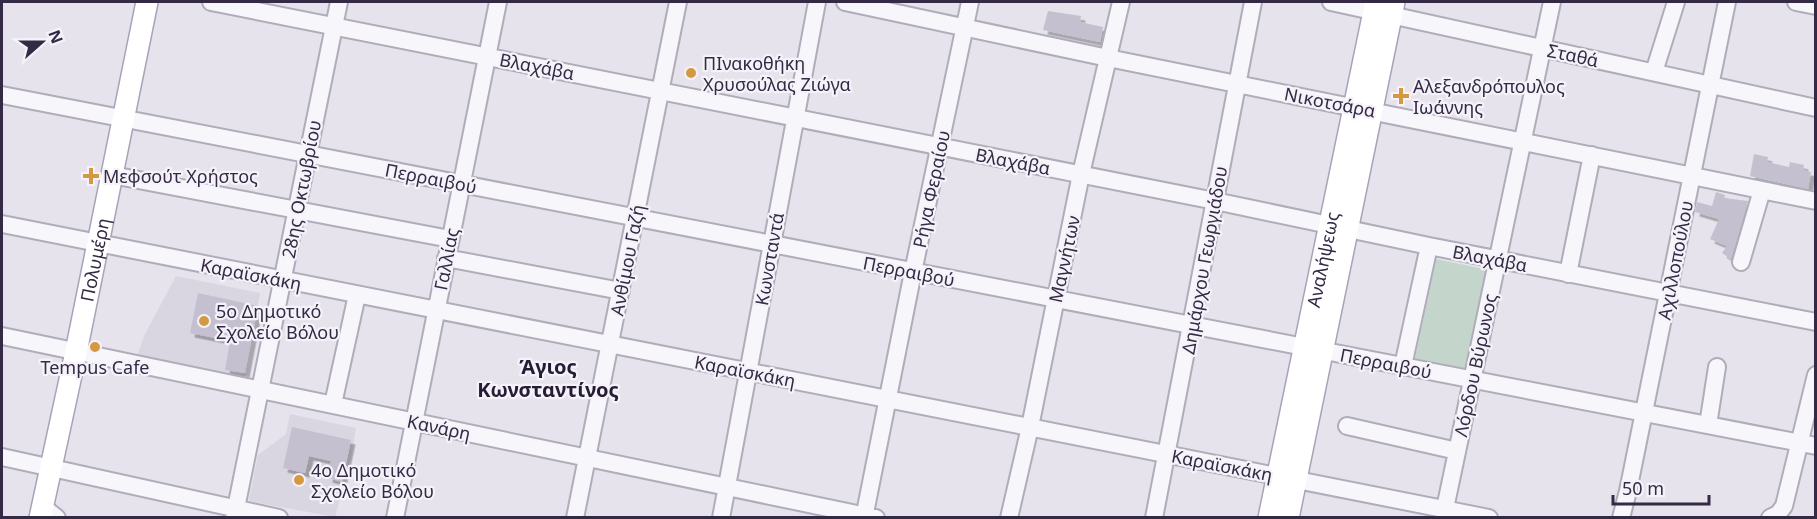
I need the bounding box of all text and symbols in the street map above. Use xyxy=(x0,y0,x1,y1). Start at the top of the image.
north arrow xyxy=(12,12,72,72)
text: N xyxy=(43,27,69,47)
street label: Σταθά xyxy=(1545,38,1601,72)
street label: Βλαχάβα xyxy=(498,47,576,85)
place label: ΠΙνακοθήκη Χρυσούλας Ζιώγα xyxy=(703,51,851,96)
marker: ΠΙνακοθήκη Χρυσούλας Ζιώγα xyxy=(684,66,698,80)
place label: Αλεξανδρόπουλος Ιωάννης xyxy=(1413,74,1565,119)
street label: Νικοτσάρα xyxy=(1282,81,1378,123)
marker: Αλεξανδρόπουλος Ιωάννης xyxy=(1394,89,1408,103)
street label: 28ης Οκτωβρίου xyxy=(276,118,326,260)
street label: Ρήγα Φεραίου xyxy=(907,128,955,250)
street label: Βλαχάβα xyxy=(974,142,1052,180)
street label: Περραιβού xyxy=(383,157,479,199)
place label: Μεφσούτ Χρήστος xyxy=(103,164,258,188)
street label: Δημάρχου Γεωργιάδου xyxy=(1176,164,1232,356)
marker: Μεφσούτ Χρήστος xyxy=(84,169,98,183)
street label: Αχιλλοπούλου xyxy=(1652,198,1698,322)
street label: Ανθίμου Γαζή xyxy=(604,202,650,318)
street label: Αναλήψεως xyxy=(1301,209,1344,309)
street label: Κωνσταντά xyxy=(749,211,789,307)
street label: Μαγνήτων xyxy=(1043,213,1085,305)
street label: Πολυμέρη xyxy=(75,216,115,304)
street label: Γαλλίας xyxy=(428,226,464,292)
street label: Βλαχάβα xyxy=(1451,239,1529,277)
street label: Περραιβού xyxy=(861,250,957,292)
street label: Καραϊσκάκη xyxy=(198,252,304,296)
street label: Λόρδου Βύρωνος xyxy=(1448,291,1502,439)
place label: 5ο Δημοτικό Σχολείο Βόλου xyxy=(216,299,339,344)
marker: 5ο Δημοτικό Σχολείο Βόλου xyxy=(197,314,211,328)
marker: Tempus Cafe xyxy=(88,340,102,354)
street label: Περραιβού xyxy=(1338,342,1434,384)
street label: Καραϊσκάκη xyxy=(692,349,798,393)
district label: Άγιος Κωνσταντίνος xyxy=(477,353,619,403)
place label: Tempus Cafe xyxy=(40,355,150,379)
street label: Κανάρη xyxy=(405,409,473,445)
street label: Καραϊσκάκη xyxy=(1169,443,1275,487)
place label: 4ο Δημοτικό Σχολείο Βόλου xyxy=(311,458,434,503)
scale bar xyxy=(1613,468,1709,506)
marker: 4ο Δημοτικό Σχολείο Βόλου xyxy=(292,473,306,487)
text: 50 m xyxy=(1622,476,1664,500)

